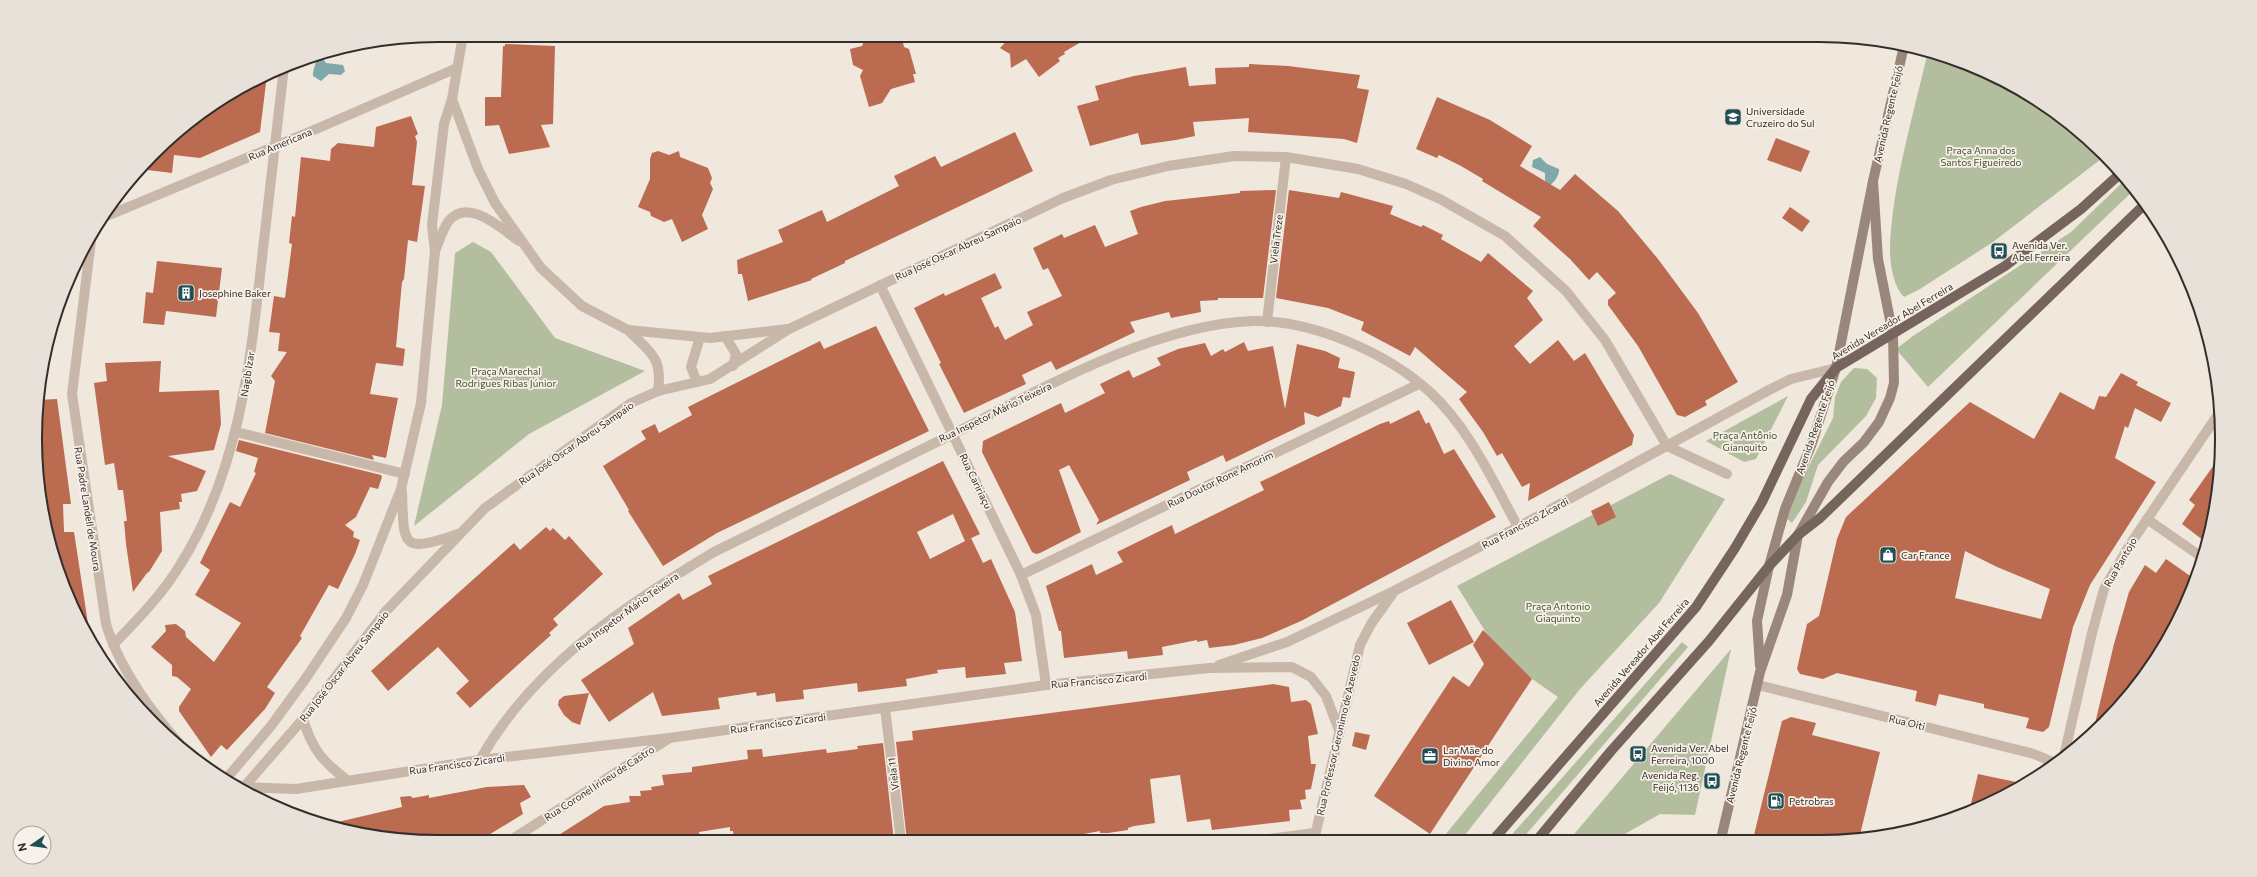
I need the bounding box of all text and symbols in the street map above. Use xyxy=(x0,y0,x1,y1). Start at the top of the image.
street label: Avenida Regente Feijó xyxy=(1871,64,1905,164)
place label: Universidade Cruzeiro do Sul xyxy=(1746,105,1815,129)
school or university icon: Universidade Cruzeiro do Sul xyxy=(1723,107,1743,127)
street label: Rua Americana xyxy=(246,125,314,163)
park label: Praça Anna dos Santos Figueiredo xyxy=(1940,144,2022,168)
street label: Rua José Oscar Abreu Sampaio xyxy=(893,213,1023,283)
street label: Viela Treze xyxy=(1267,214,1285,264)
place label: Avenida Ver. Abel Ferreira xyxy=(2012,239,2070,263)
bus stop icon: Avenida Ver. Abel Ferreira xyxy=(1989,241,2009,261)
street label: Avenida Vereador Abel Ferreira xyxy=(1829,280,1955,362)
building icon: Josephine Baker xyxy=(176,283,196,303)
place label: Josephine Baker xyxy=(199,287,271,299)
street label: Nagib Izar xyxy=(238,351,256,397)
park label: Praça Marechal Rodrigues Ribas Júnior xyxy=(455,365,557,389)
street label: Avenida Regente Feijó xyxy=(1793,378,1837,476)
street label: Rua Inspetor Mário Teixeira xyxy=(937,379,1053,445)
street label: Rua José Oscar Abreu Sampaio xyxy=(516,399,636,487)
park label: Praça Antônio Gianquito xyxy=(1713,429,1777,453)
street label: Rua Padre Landell de Moura xyxy=(72,446,104,572)
street label: Rua Doutor Rone Amorim xyxy=(1165,448,1275,510)
street label: Rua Caririaçu xyxy=(957,451,995,511)
street label: Rua Francisco Zicardi xyxy=(1480,495,1570,551)
street label: Rua Pantojo xyxy=(2101,535,2139,589)
shop icon: Car France xyxy=(1878,545,1898,565)
place label: Car France xyxy=(1901,549,1950,561)
street label: Rua Inspetor Mário Teixeira xyxy=(573,570,681,652)
street label: Avenida Vereador Abel Ferreira xyxy=(1591,595,1691,709)
park label: Praça Antonio Giaquinto xyxy=(1526,600,1590,624)
street label: Rua José Oscar Abreu Sampaio xyxy=(297,608,391,724)
street label: Rua Professor Geronimo de Azevedo xyxy=(1314,653,1362,817)
street label: Rua Francisco Zicardi xyxy=(1050,670,1148,690)
street label: Avenida Regente Feijó xyxy=(1723,705,1759,805)
street label: Rua Francisco Zicardi xyxy=(729,710,827,736)
street label: Rua Oiti xyxy=(1888,712,1926,732)
place label: Avenida Ver. Abel Ferreira, 1000 xyxy=(1651,742,1729,766)
street label: Rua Coronel Irineu de Castro xyxy=(542,743,656,823)
place label: Lar Mãe do Divino Amor xyxy=(1443,744,1500,768)
bus stop icon: Avenida Ver. Abel Ferreira, 1000 xyxy=(1628,744,1648,764)
office icon: Lar Mãe do Divino Amor xyxy=(1420,746,1440,766)
street label: Rua Francisco Zicardi xyxy=(408,751,506,777)
street label: Viela 11 xyxy=(885,757,901,791)
place label: Avenida Reg. Feijó, 1136 xyxy=(1642,769,1699,793)
bus stop icon: Avenida Reg. Feijó, 1136 xyxy=(1702,771,1722,791)
fuel station icon: Petrobras xyxy=(1766,791,1786,811)
place label: Petrobras xyxy=(1789,795,1834,807)
north arrow xyxy=(12,825,52,865)
text: N xyxy=(15,842,29,853)

